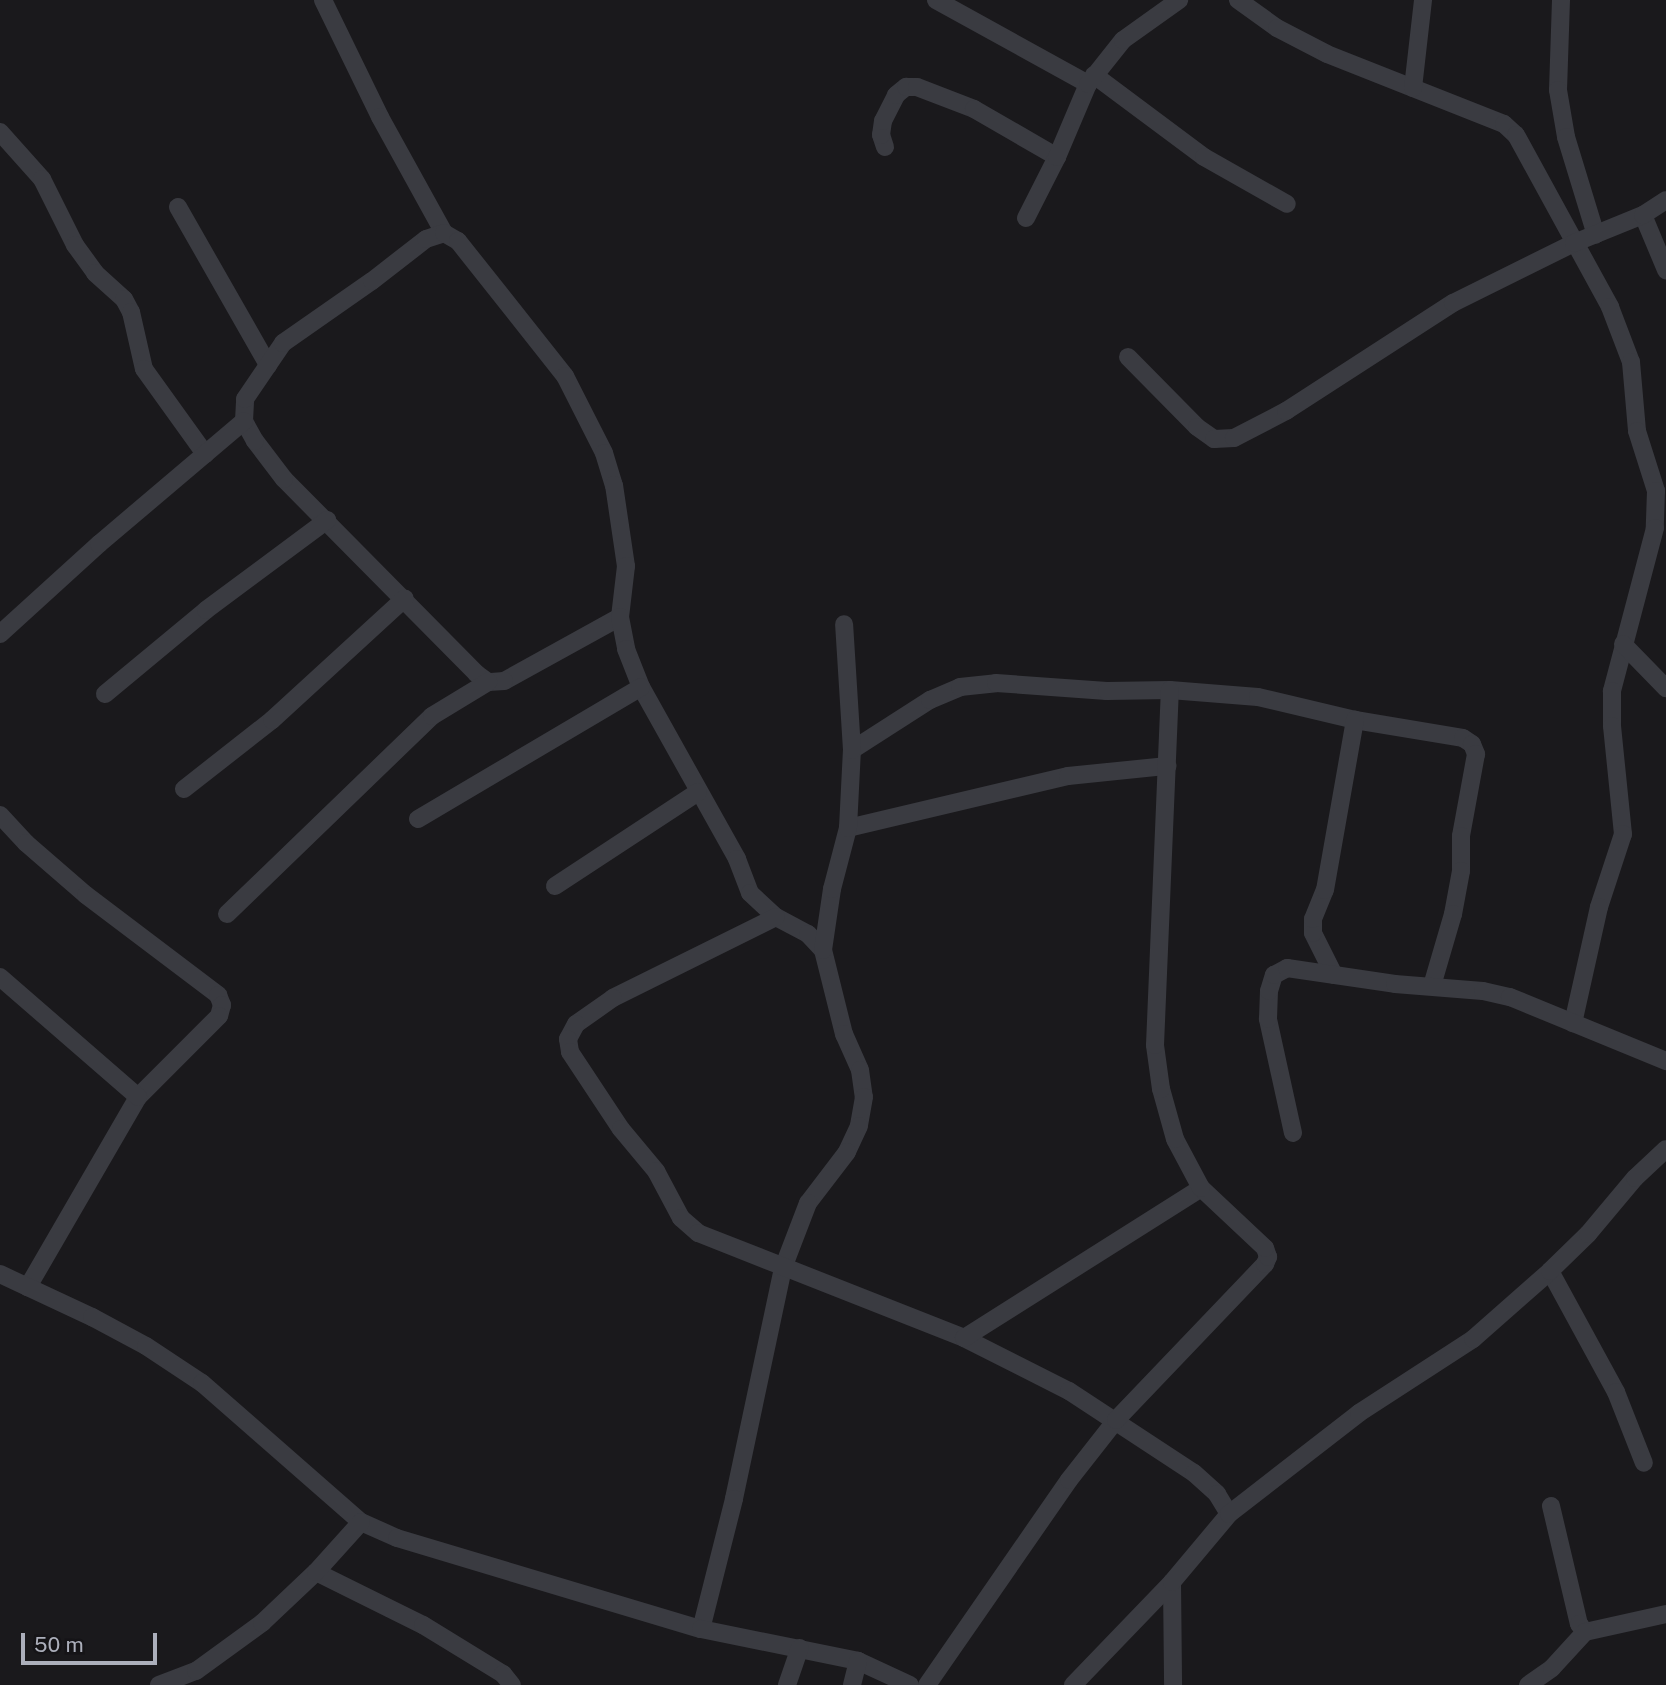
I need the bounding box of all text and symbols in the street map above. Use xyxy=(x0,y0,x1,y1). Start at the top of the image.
scale bar xyxy=(24,1618,161,1662)
text: 50 m xyxy=(34,1632,84,1657)

